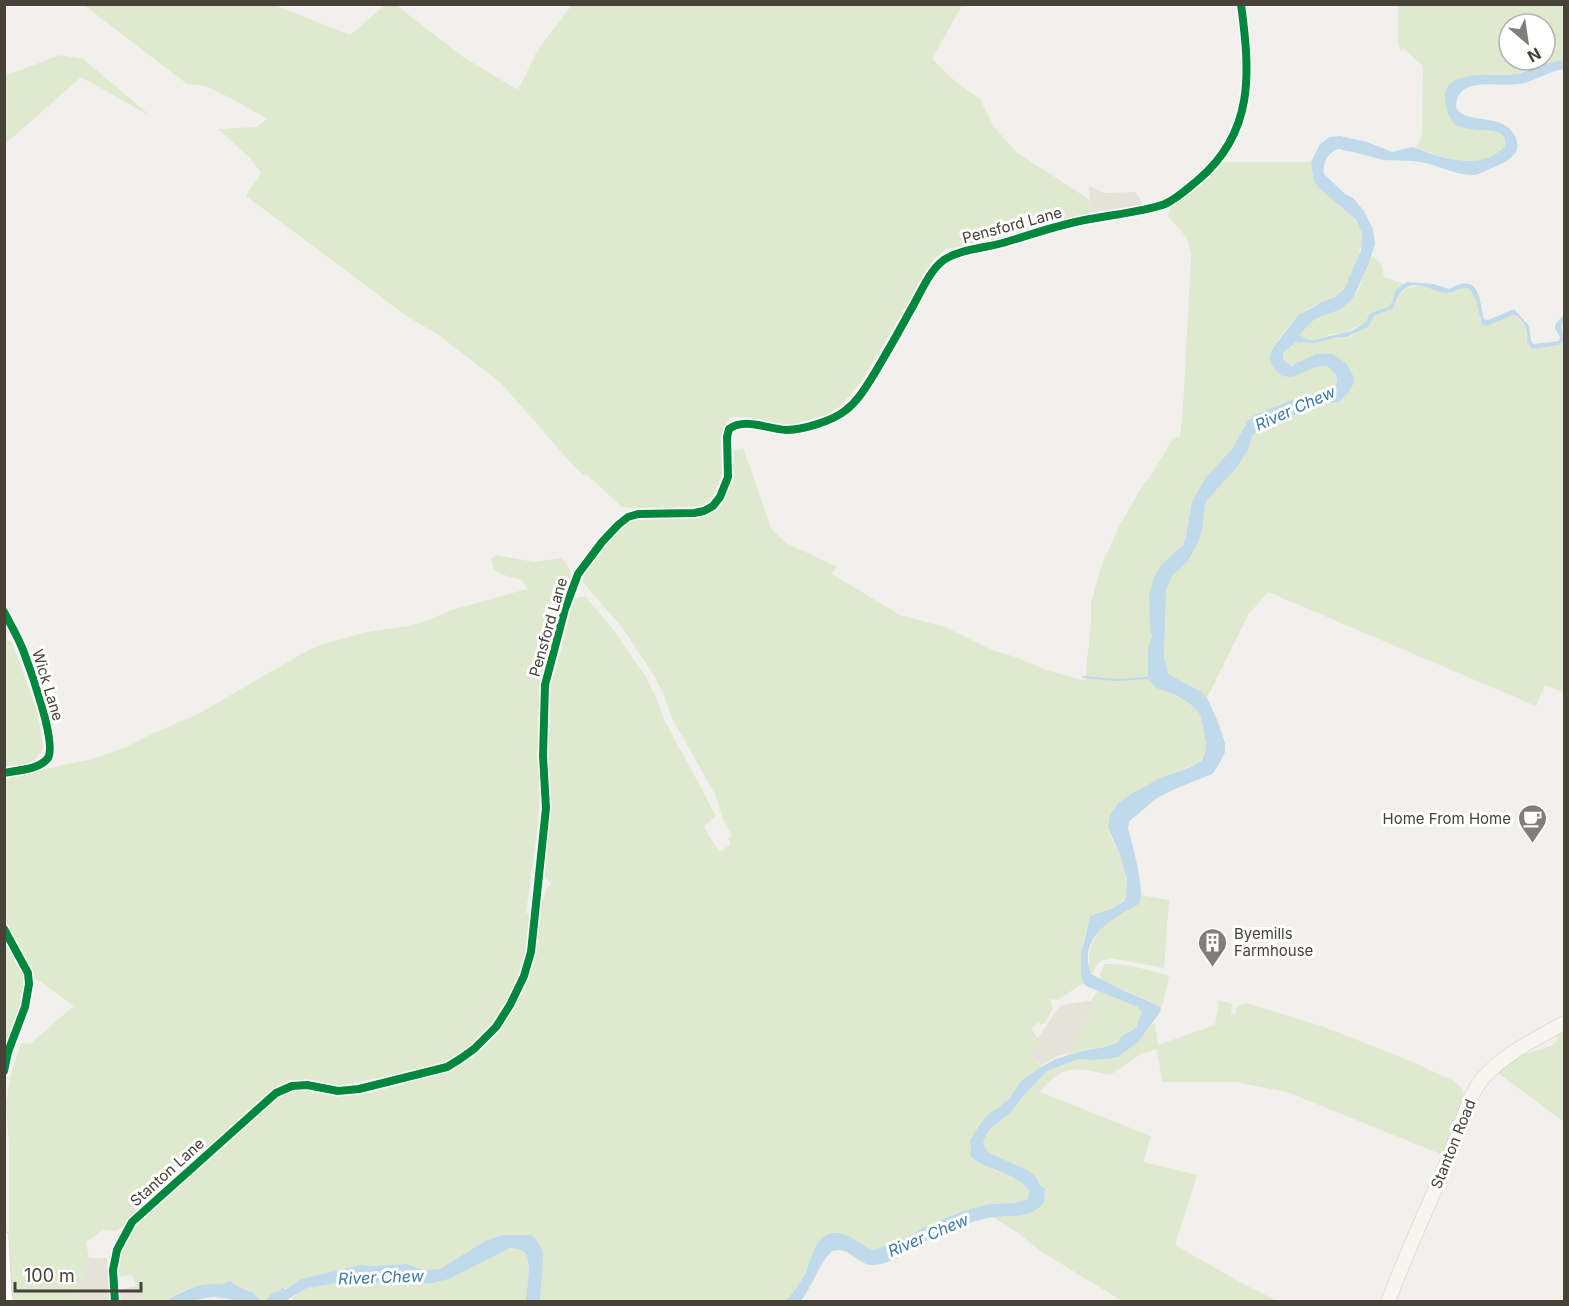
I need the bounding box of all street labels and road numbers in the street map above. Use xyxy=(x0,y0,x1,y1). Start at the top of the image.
street label: Pensford Lane xyxy=(960,203,1064,247)
street label: Pensford Lane xyxy=(525,575,571,679)
street label: Wick Lane xyxy=(28,647,68,723)
street label: Stanton Road xyxy=(1426,1096,1480,1192)
street label: Stanton Lane xyxy=(126,1134,208,1210)

